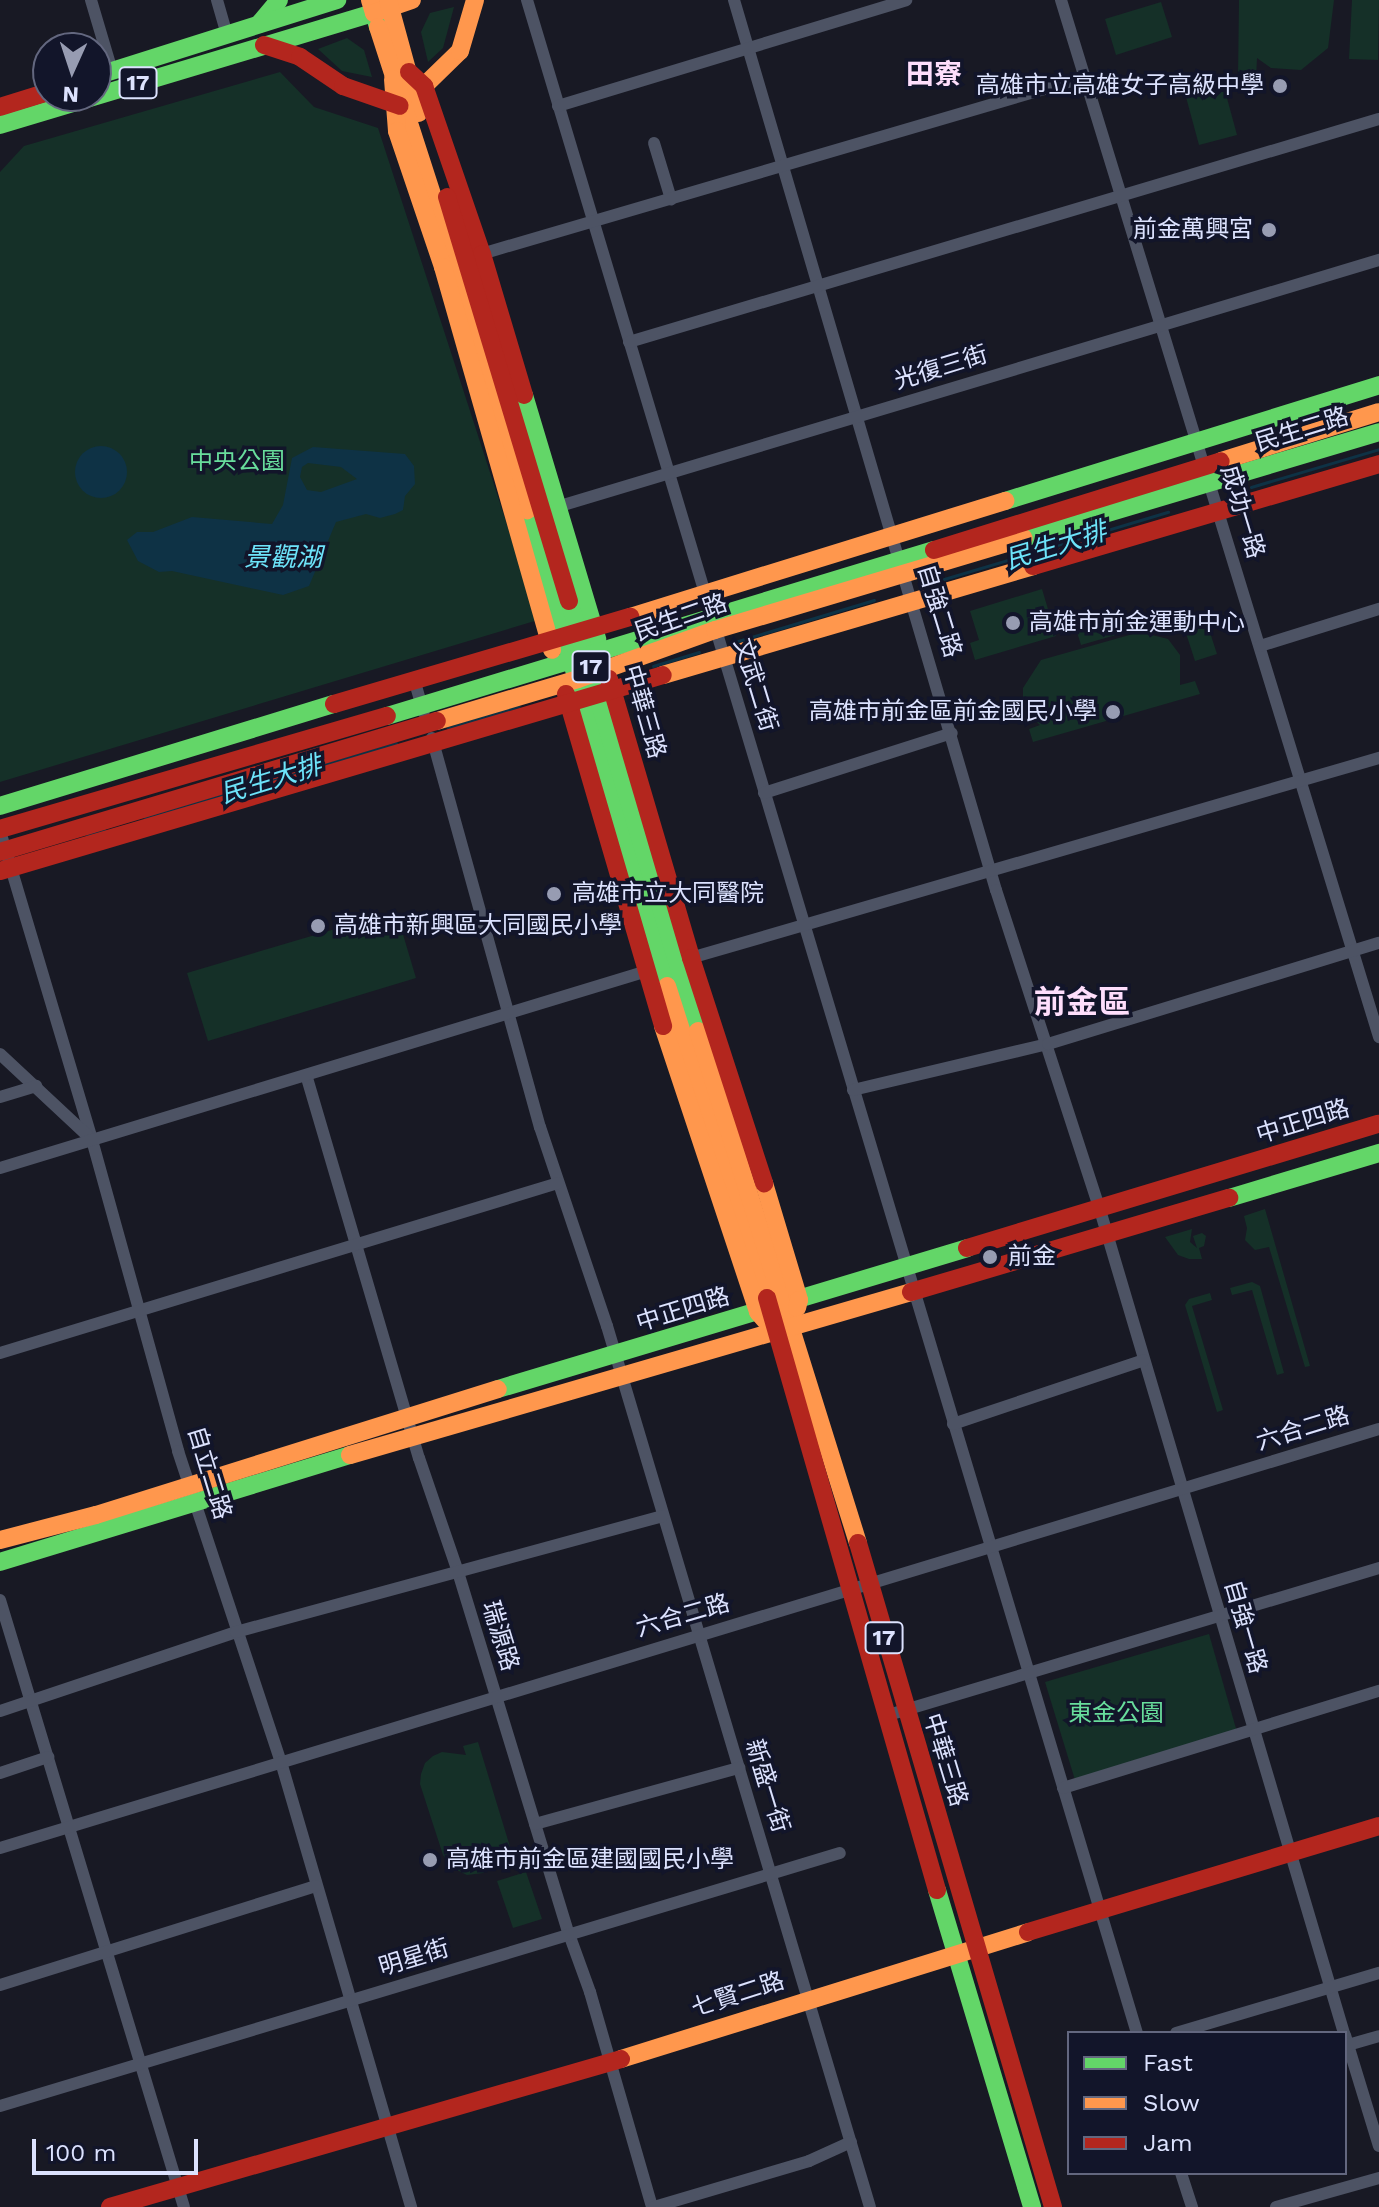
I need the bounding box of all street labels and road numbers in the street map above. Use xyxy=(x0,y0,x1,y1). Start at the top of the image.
road number: 17 xyxy=(118,65,158,101)
street label: 光復三街 xyxy=(891,340,991,396)
street label: 民生二路 xyxy=(1252,402,1352,458)
street label: 成功一路 xyxy=(1214,462,1270,562)
street label: 自強二路 xyxy=(911,561,967,661)
street label: 民生二路 xyxy=(631,589,731,647)
street label: 文武二街 xyxy=(727,635,783,735)
road number: 17 xyxy=(571,649,611,685)
street label: 中華三路 xyxy=(617,662,671,762)
street label: 中正四路 xyxy=(1253,1094,1353,1150)
street label: 中正四路 xyxy=(633,1282,733,1338)
street label: 六合二路 xyxy=(1253,1401,1353,1457)
street label: 自立二路 xyxy=(181,1423,237,1523)
street label: 自強一路 xyxy=(1218,1577,1272,1677)
street label: 六合二路 xyxy=(633,1589,733,1643)
street label: 瑞源路 xyxy=(476,1597,524,1675)
road number: 17 xyxy=(864,1620,904,1656)
street label: 中華三路 xyxy=(917,1710,973,1810)
street label: 新盛一街 xyxy=(739,1736,795,1836)
street label: 明星街 xyxy=(375,1934,453,1982)
street label: 七賢二路 xyxy=(688,1966,788,2024)

